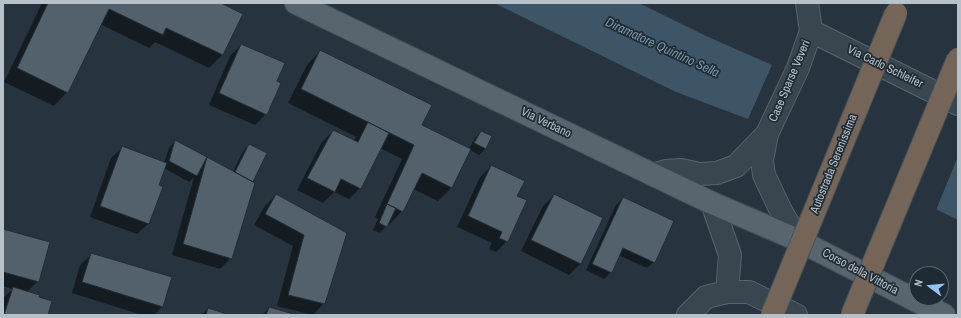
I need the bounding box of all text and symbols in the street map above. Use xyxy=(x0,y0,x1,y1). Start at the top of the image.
water label: Diramatore Quintino Sella xyxy=(603,15,721,81)
street label: Case Sparse Veveri xyxy=(766,38,814,124)
street label: Via Carlo Schleifer xyxy=(845,42,925,92)
street label: Via Verbano xyxy=(519,105,573,141)
street label: Autostrada Serenissima xyxy=(808,112,860,216)
street label: Corso della Vittoria xyxy=(820,246,900,298)
north arrow xyxy=(909,266,949,306)
text: N xyxy=(911,278,926,288)

